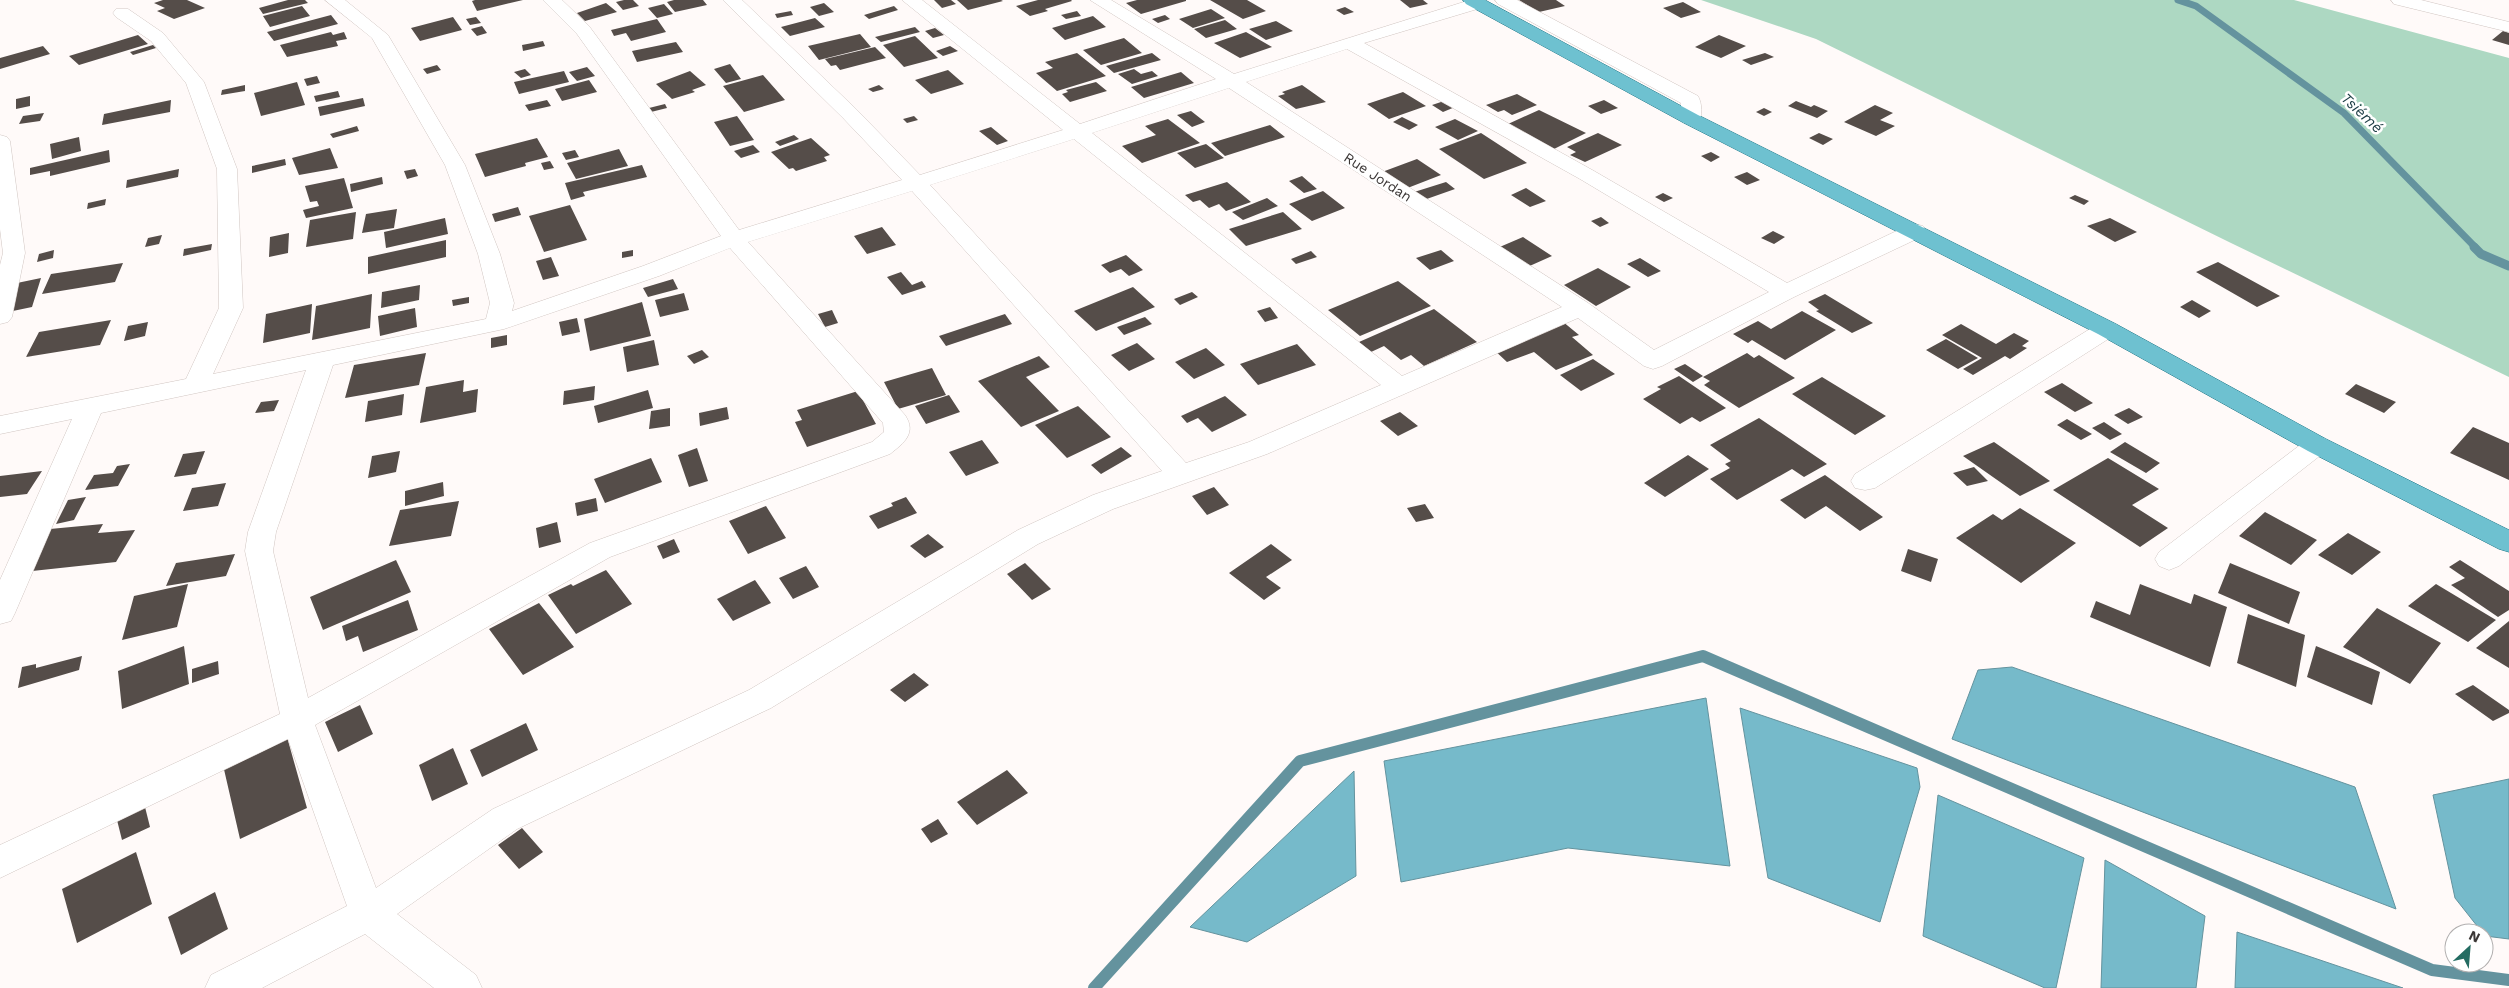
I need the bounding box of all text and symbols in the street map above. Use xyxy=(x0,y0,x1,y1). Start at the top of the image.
water label: Tsiémé xyxy=(2337,89,2387,137)
street label: Rue Jordan xyxy=(1341,149,1415,205)
north arrow xyxy=(2444,923,2494,973)
text: N xyxy=(2467,927,2483,946)

